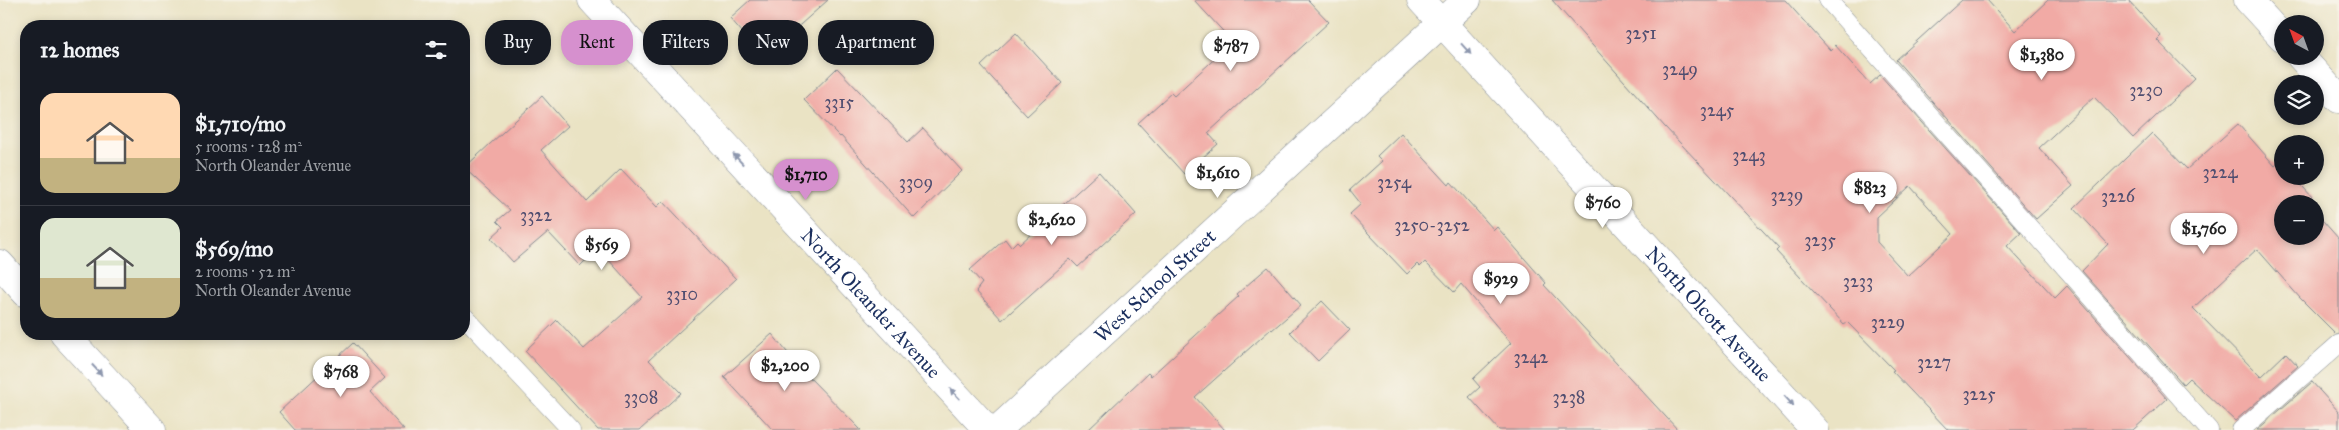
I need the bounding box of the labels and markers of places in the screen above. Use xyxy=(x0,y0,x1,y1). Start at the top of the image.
pin: $787 xyxy=(1201,30,1261,72)
pin: $1,380 xyxy=(2001,38,2083,81)
pin: $1,610 xyxy=(1177,156,1259,199)
pin: $1,710 xyxy=(765,158,847,201)
pin: $823 xyxy=(1840,172,1900,214)
pin: $760 xyxy=(1573,186,1633,229)
pin: $2,620 xyxy=(1011,204,1093,246)
pin: $1,760 xyxy=(2163,212,2245,255)
pin: $569 xyxy=(572,228,632,271)
pin: $929 xyxy=(1471,262,1531,305)
pin: $2,200 xyxy=(744,350,826,392)
pin: $768 xyxy=(311,356,371,398)

